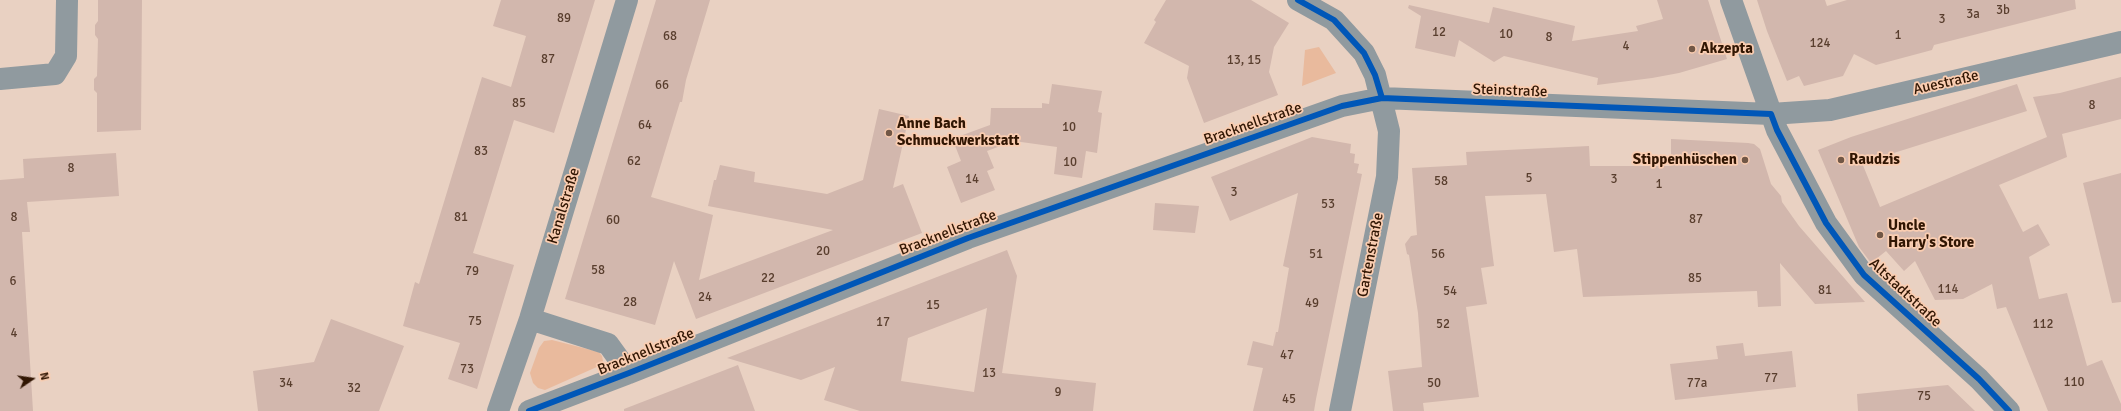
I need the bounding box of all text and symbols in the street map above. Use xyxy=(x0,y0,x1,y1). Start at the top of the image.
house number: 3b xyxy=(1996,3,2010,19)
house number: 3a xyxy=(1966,7,1980,23)
house number: 89 xyxy=(557,11,571,27)
house number: 3 xyxy=(1938,12,1946,28)
house number: 12 xyxy=(1432,25,1446,41)
house number: 10 xyxy=(1499,27,1513,43)
house number: 1 xyxy=(1894,28,1902,44)
house number: 68 xyxy=(663,29,677,45)
house number: 8 xyxy=(1545,30,1553,46)
house number: 124 xyxy=(1809,36,1831,52)
house number: 4 xyxy=(1622,39,1630,55)
place label: Akzepta xyxy=(1700,40,1753,58)
marker: Akzepta xyxy=(1687,44,1697,54)
house number: 87 xyxy=(541,52,555,68)
house number: 13, 15 xyxy=(1227,53,1261,69)
street label: Auestraße xyxy=(1912,67,1980,99)
house number: 66 xyxy=(655,78,669,94)
street label: Steinstraße xyxy=(1472,81,1548,101)
house number: 85 xyxy=(512,96,526,112)
house number: 8 xyxy=(2088,98,2096,114)
street label: Bracknellstraße xyxy=(1202,99,1304,149)
place label: Anne Bach Schmuckwerkstatt xyxy=(897,115,1019,150)
house number: 64 xyxy=(638,118,652,134)
house number: 10 xyxy=(1062,120,1076,136)
marker: Anne Bach Schmuckwerkstatt xyxy=(884,128,894,138)
house number: 83 xyxy=(474,144,488,160)
place label: Stippenhüschen xyxy=(1633,151,1737,169)
place label: Raudzis xyxy=(1849,151,1900,169)
house number: 62 xyxy=(627,154,641,170)
house number: 10 xyxy=(1063,155,1077,171)
marker: Stippenhüschen xyxy=(1740,155,1750,165)
marker: Raudzis xyxy=(1836,155,1846,165)
house number: 8 xyxy=(67,161,75,177)
street label: Kanalstraße xyxy=(544,166,584,246)
house number: 5 xyxy=(1525,171,1533,187)
house number: 14 xyxy=(965,172,979,188)
house number: 3 xyxy=(1610,172,1618,188)
house number: 58 xyxy=(1434,174,1448,190)
house number: 1 xyxy=(1655,177,1663,193)
house number: 3 xyxy=(1230,185,1238,201)
house number: 53 xyxy=(1321,197,1335,213)
street label: Bracknellstraße xyxy=(897,206,999,260)
house number: 8 xyxy=(10,210,18,226)
house number: 81 xyxy=(454,210,468,226)
street label: Gartenstraße xyxy=(1354,211,1388,299)
house number: 87 xyxy=(1689,212,1703,228)
house number: 60 xyxy=(606,213,620,229)
place label: Uncle Harry's Store xyxy=(1888,217,1974,252)
marker: Uncle Harry's Store xyxy=(1875,230,1885,240)
house number: 20 xyxy=(816,244,830,260)
house number: 51 xyxy=(1309,247,1323,263)
house number: 56 xyxy=(1431,247,1445,263)
street label: Altstadtstraße xyxy=(1865,255,1945,331)
house number: 58 xyxy=(591,263,605,279)
house number: 79 xyxy=(465,264,479,280)
house number: 22 xyxy=(761,271,775,287)
house number: 85 xyxy=(1688,271,1702,287)
house number: 6 xyxy=(9,274,17,290)
house number: 114 xyxy=(1937,282,1959,298)
house number: 81 xyxy=(1818,283,1832,299)
house number: 54 xyxy=(1443,284,1457,300)
house number: 24 xyxy=(698,290,712,306)
house number: 28 xyxy=(623,295,637,311)
house number: 49 xyxy=(1305,296,1319,312)
house number: 15 xyxy=(926,298,940,314)
house number: 75 xyxy=(468,314,482,330)
house number: 17 xyxy=(876,315,890,331)
house number: 52 xyxy=(1436,317,1450,333)
house number: 112 xyxy=(2032,317,2054,333)
street label: Bracknellstraße xyxy=(595,324,697,380)
house number: 4 xyxy=(10,326,18,342)
house number: 47 xyxy=(1280,348,1294,364)
north arrow xyxy=(12,359,52,399)
house number: 73 xyxy=(460,362,474,378)
house number: 13 xyxy=(982,366,996,382)
text: N xyxy=(37,371,51,381)
house number: 77 xyxy=(1764,371,1778,387)
house number: 110 xyxy=(2063,375,2085,391)
house number: 34 xyxy=(279,376,293,392)
house number: 50 xyxy=(1427,376,1441,392)
house number: 77a xyxy=(1687,376,1707,392)
house number: 32 xyxy=(347,381,361,397)
house number: 9 xyxy=(1054,385,1062,401)
house number: 75 xyxy=(1917,389,1931,405)
house number: 45 xyxy=(1282,392,1296,408)

